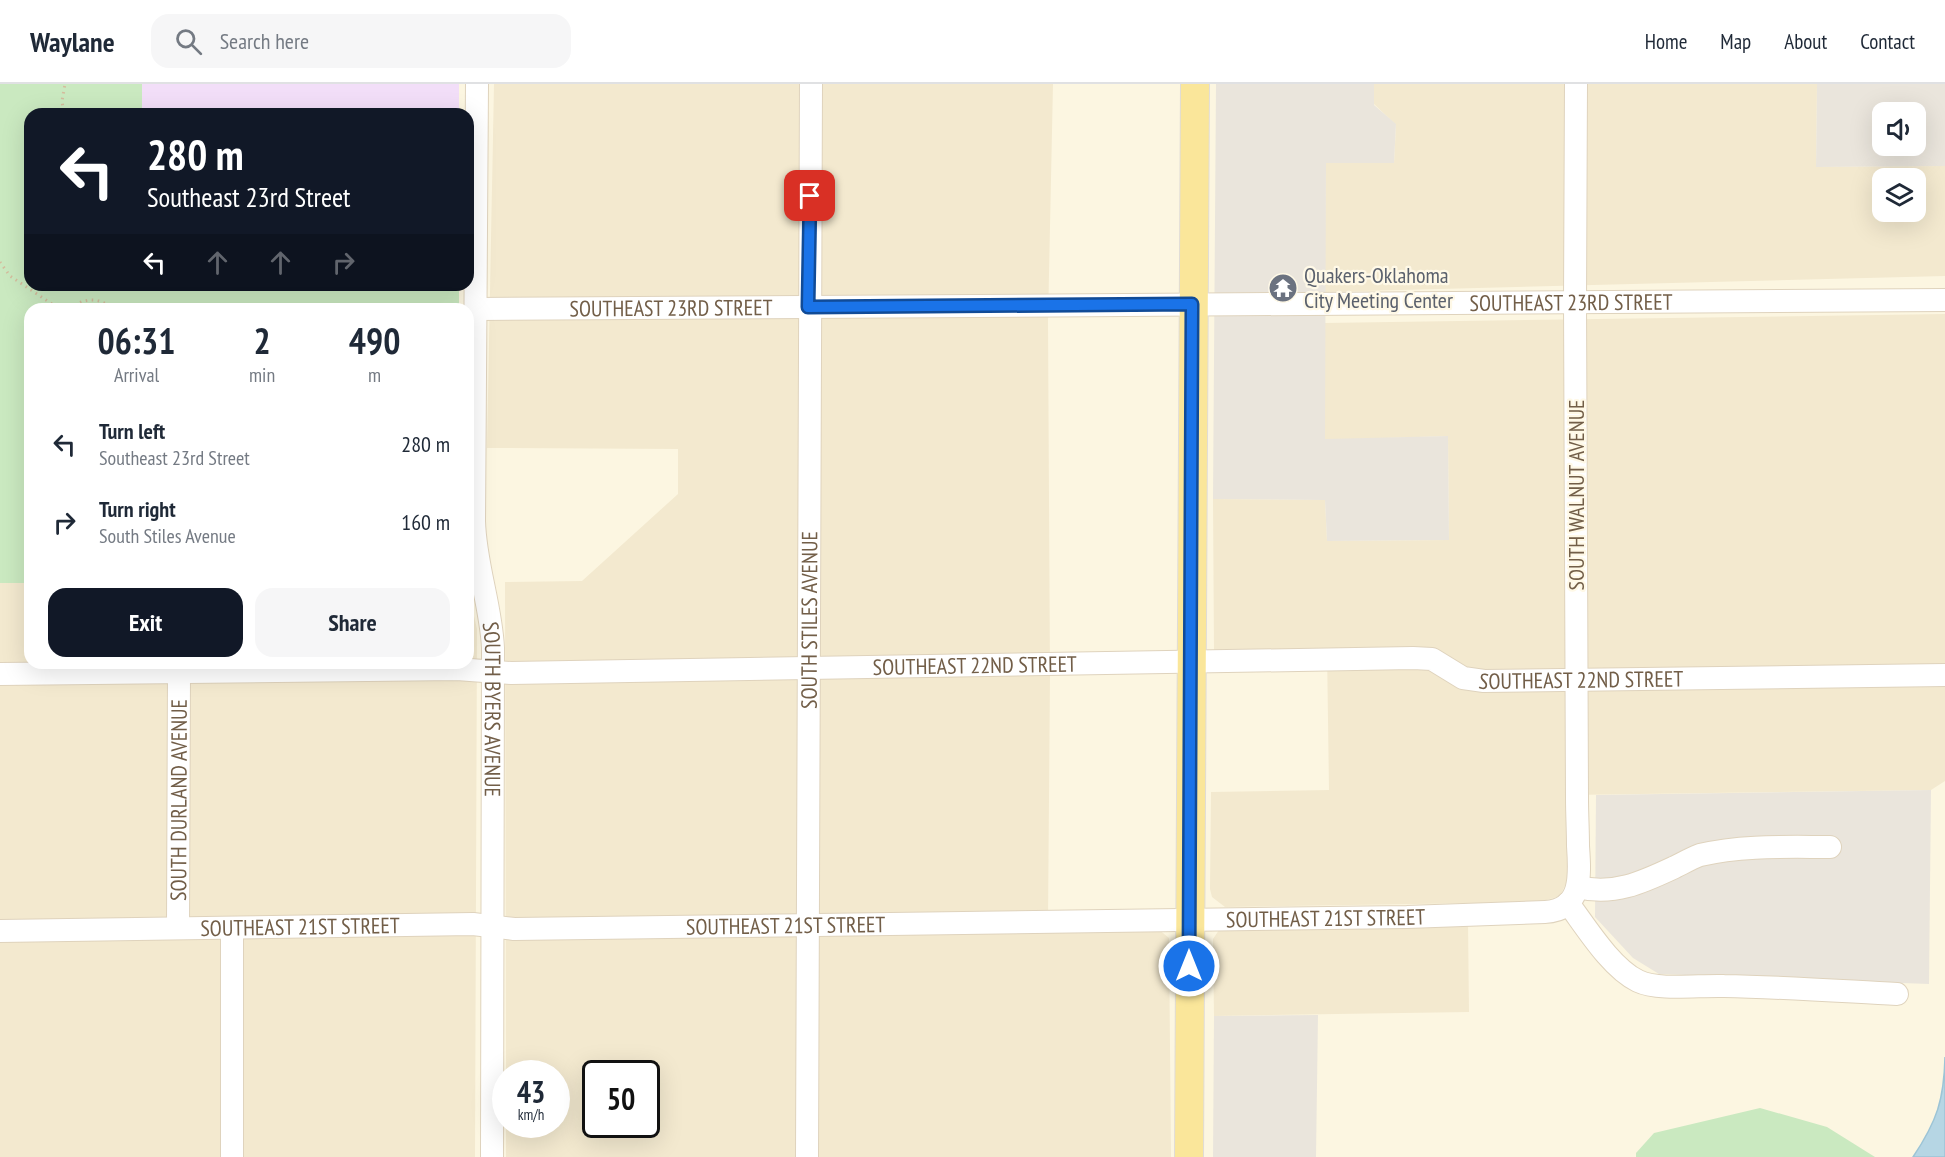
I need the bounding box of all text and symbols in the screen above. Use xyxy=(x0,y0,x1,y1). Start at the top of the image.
search box xyxy=(151,14,571,68)
text: Waylane xyxy=(30,23,115,60)
icon: search xyxy=(172,25,205,58)
text: Search here xyxy=(220,27,309,55)
text: Home xyxy=(1645,28,1687,55)
text: Map xyxy=(1720,28,1751,55)
text: About xyxy=(1784,28,1827,55)
text: Contact xyxy=(1860,28,1915,55)
map controls xyxy=(1872,102,1926,222)
button: sound xyxy=(1872,102,1926,156)
text: 280 m xyxy=(147,127,244,182)
icon: left xyxy=(48,132,126,210)
button: layers xyxy=(1872,168,1926,222)
pin xyxy=(784,170,835,221)
icon: arrive xyxy=(793,179,826,212)
text: Southeast 23rd Street xyxy=(147,180,350,214)
icon: left xyxy=(138,246,171,279)
icon: ahead xyxy=(201,246,234,279)
icon: ahead xyxy=(264,246,297,279)
icon: right xyxy=(327,246,360,279)
place label: Quakers-Oklahoma City Meeting Center xyxy=(1304,261,1453,314)
temple icon: Quakers-Oklahoma City Meeting Center xyxy=(1267,272,1299,304)
street label: SOUTHEAST 23RD STREET xyxy=(1469,288,1673,317)
street label: SOUTHEAST 23RD STREET xyxy=(569,293,773,322)
text: 06:31 xyxy=(98,317,175,364)
text: 2 xyxy=(253,317,271,364)
text: 490 xyxy=(349,317,400,364)
text: Arrival xyxy=(114,362,159,388)
text: min xyxy=(249,362,275,388)
text: m xyxy=(368,362,381,388)
street label: SOUTH WALNUT AVENUE xyxy=(1562,399,1590,591)
text: Turn left xyxy=(99,417,165,445)
icon: left xyxy=(48,428,81,461)
text: 280 m xyxy=(401,430,450,458)
text: Southeast 23rd Street xyxy=(99,445,250,471)
text: Turn right xyxy=(99,495,176,523)
icon: right xyxy=(48,506,81,539)
text: 160 m xyxy=(401,508,450,536)
text: South Stiles Avenue xyxy=(99,523,236,549)
street label: SOUTH STILES AVENUE xyxy=(795,531,823,709)
button: Exit xyxy=(48,588,243,657)
button: Share xyxy=(255,588,450,657)
street label: SOUTH BYERS AVENUE xyxy=(476,620,507,797)
street label: SOUTHEAST 22ND STREET xyxy=(872,650,1077,681)
street label: SOUTHEAST 22ND STREET xyxy=(1477,664,1684,695)
street label: SOUTH DURLAND AVENUE xyxy=(164,699,193,901)
street label: SOUTHEAST 21ST STREET xyxy=(1226,902,1426,933)
street label: SOUTHEAST 21ST STREET xyxy=(686,910,886,941)
street label: SOUTHEAST 21ST STREET xyxy=(200,911,400,942)
position arrow xyxy=(1157,934,1221,998)
speed limit sign: 50 xyxy=(582,1060,660,1138)
text: 43 xyxy=(517,1072,545,1111)
text: km/h xyxy=(518,1105,544,1124)

